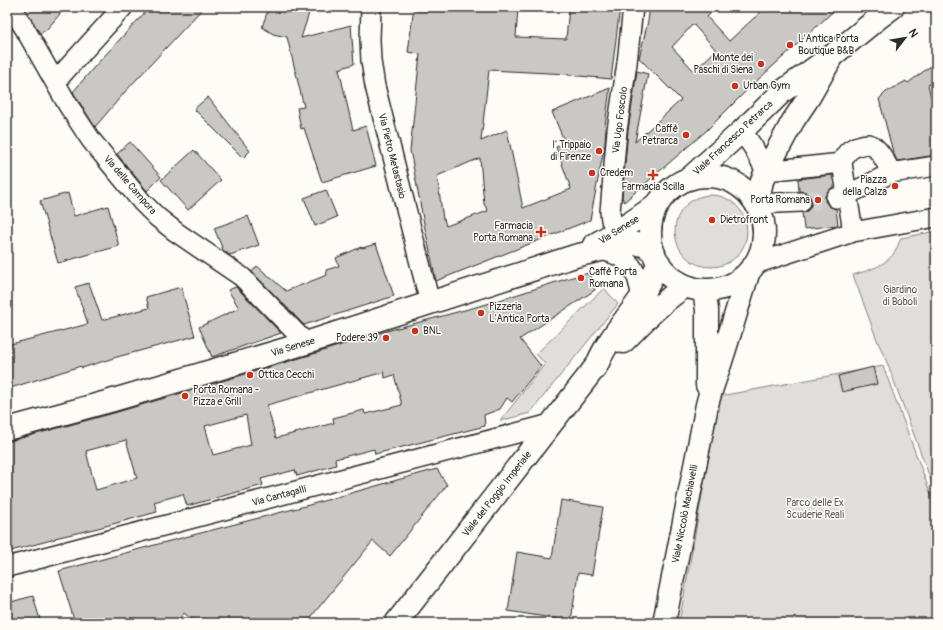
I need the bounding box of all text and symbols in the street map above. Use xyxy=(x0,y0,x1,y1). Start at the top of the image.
north arrow xyxy=(885,18,925,58)
text: N xyxy=(906,27,921,40)
place label: L'Antica Porta Boutique B&B xyxy=(798,33,859,57)
marker: L'Antica Porta Boutique B&B xyxy=(785,40,795,50)
place label: Monte dei Paschi di Siena xyxy=(693,52,753,76)
marker: Monte dei Paschi di Siena xyxy=(756,59,766,69)
place label: Urban Gym xyxy=(743,80,790,92)
marker: Urban Gym xyxy=(730,81,740,91)
street label: Via Ugo Foscolo xyxy=(610,85,630,154)
street label: Viale Francesco Petrarca xyxy=(691,98,776,178)
street label: Via Pietro Metastasio xyxy=(376,112,409,200)
place label: Caffè Petrarca xyxy=(642,123,678,147)
marker: Caffè Petrarca xyxy=(681,130,691,140)
place label: I' Trippaio di Firenze xyxy=(550,139,592,163)
marker: I' Trippaio di Firenze xyxy=(594,146,604,156)
street label: Via delle Campora xyxy=(101,153,159,217)
place label: Credem xyxy=(600,167,633,179)
marker: Credem xyxy=(587,168,597,178)
marker: Farmacia Scilla xyxy=(648,170,658,180)
place label: Piazza della Calza xyxy=(842,174,887,198)
place label: Farmacia Scilla xyxy=(622,181,685,193)
marker: Piazza della Calza xyxy=(890,181,900,191)
place label: Porta Romana xyxy=(750,194,810,206)
marker: Porta Romana xyxy=(813,195,823,205)
street label: Via Senese xyxy=(597,213,641,247)
place label: Dietrofront xyxy=(720,214,769,226)
marker: Dietrofront xyxy=(707,215,717,225)
place label: Farmacia Porta Romana xyxy=(473,220,533,244)
marker: Farmacia Porta Romana xyxy=(536,227,546,237)
place label: Caffè Porta Romana xyxy=(589,266,637,290)
marker: Caffè Porta Romana xyxy=(576,273,586,283)
park label: Giardino di Boboli xyxy=(883,284,918,308)
place label: Pizzeria L'Antica Porta xyxy=(489,301,550,325)
marker: Pizzeria L'Antica Porta xyxy=(476,308,486,318)
place label: BNL xyxy=(423,325,441,337)
marker: BNL xyxy=(410,326,420,336)
place label: Podere 39 xyxy=(336,332,378,344)
marker: Podere 39 xyxy=(381,333,391,343)
street label: Via Senese xyxy=(270,335,316,359)
place label: Ottica Cecchi xyxy=(258,369,314,381)
marker: Ottica Cecchi xyxy=(245,370,255,380)
place label: Porta Romana - Pizza e Grill xyxy=(193,384,259,408)
marker: Porta Romana - Pizza e Grill xyxy=(180,391,190,401)
street label: Viale del Poggio Imperiale xyxy=(460,449,534,539)
street label: Viale Niccolò Machiavelli xyxy=(670,464,700,564)
street label: Via Cantagalli xyxy=(251,483,308,509)
park label: Parco delle Ex Scuderie Reali xyxy=(786,497,844,521)

